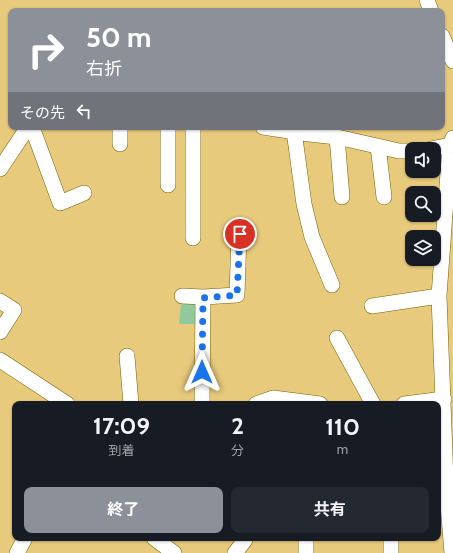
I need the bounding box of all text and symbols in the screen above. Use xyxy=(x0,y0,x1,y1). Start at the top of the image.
text: 50 m xyxy=(86,20,151,54)
icon: right xyxy=(20,24,72,76)
text: 右折 xyxy=(86,58,122,80)
icon: left xyxy=(73,100,95,122)
text: その先 xyxy=(20,104,65,122)
map controls xyxy=(405,142,441,266)
button: sound xyxy=(405,142,441,178)
button: search xyxy=(405,186,441,222)
pin xyxy=(223,217,257,251)
icon: arrive xyxy=(229,223,251,245)
button: layers xyxy=(405,230,441,266)
position arrow xyxy=(181,351,223,393)
text: 17:09 xyxy=(93,411,150,440)
text: 2 xyxy=(231,411,244,440)
text: 110 xyxy=(325,412,360,441)
text: m xyxy=(337,441,348,457)
text: 到着 xyxy=(109,442,135,458)
text: 分 xyxy=(231,442,244,458)
button: 終了 xyxy=(24,487,223,533)
button: 共有 xyxy=(231,487,429,533)

